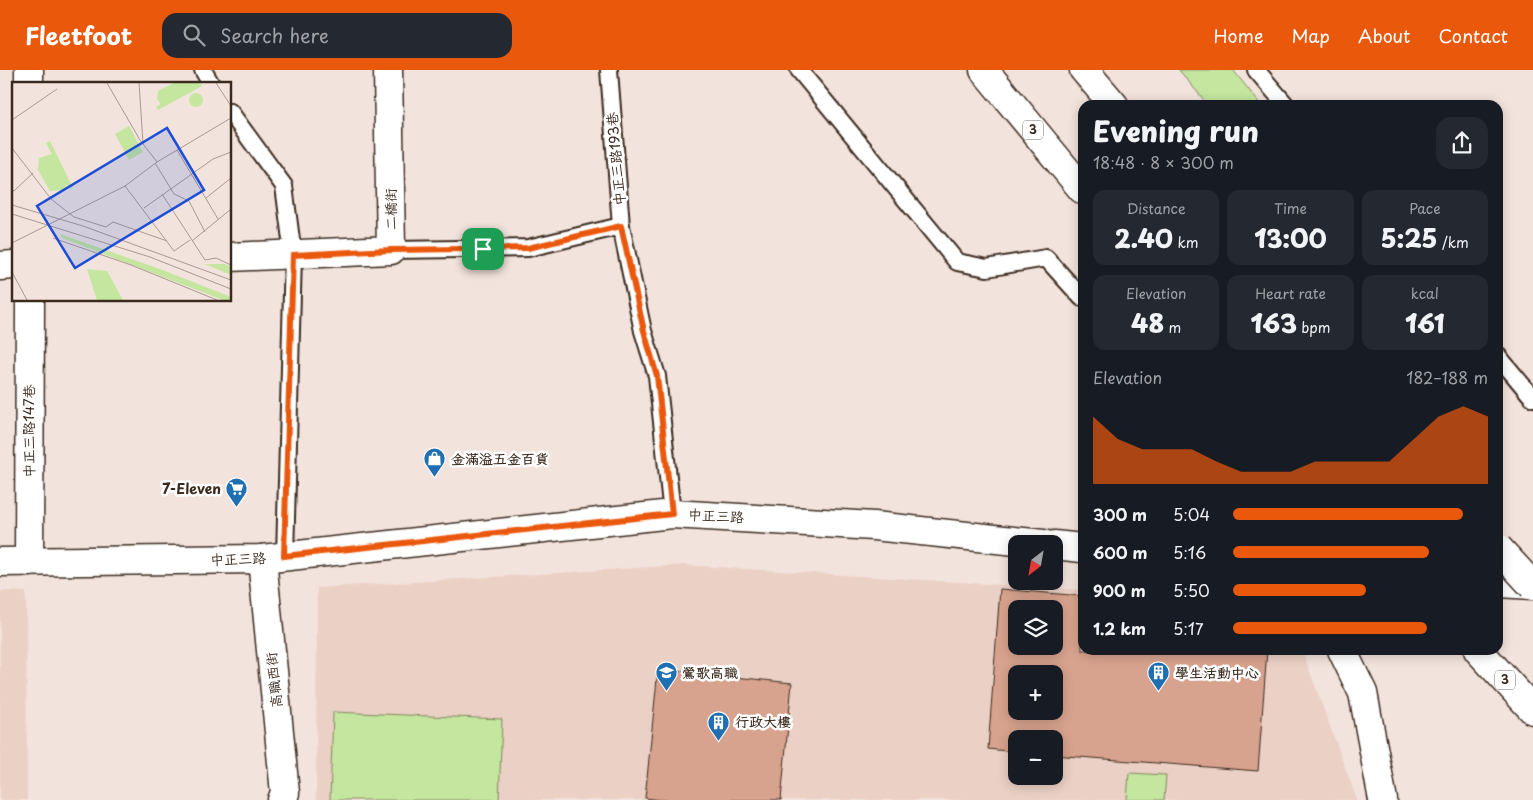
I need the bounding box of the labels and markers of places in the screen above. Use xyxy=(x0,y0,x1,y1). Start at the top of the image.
pin xyxy=(462,228,504,270)
shop icon: 金滿溢五金百貨 xyxy=(423,447,447,478)
place label: 金滿溢五金百貨 xyxy=(451,448,549,469)
supermarket icon: 7-Eleven xyxy=(225,477,249,508)
place label: 7-Eleven xyxy=(162,478,221,499)
school or university icon: 鶯歌高職 xyxy=(654,661,678,692)
building icon: 學生活動中心 xyxy=(1147,661,1171,692)
place label: 鶯歌高職 xyxy=(682,662,738,683)
place label: 學生活動中心 xyxy=(1175,662,1259,683)
building icon: 行政大樓 xyxy=(707,710,731,741)
place label: 行政大樓 xyxy=(735,711,791,732)

